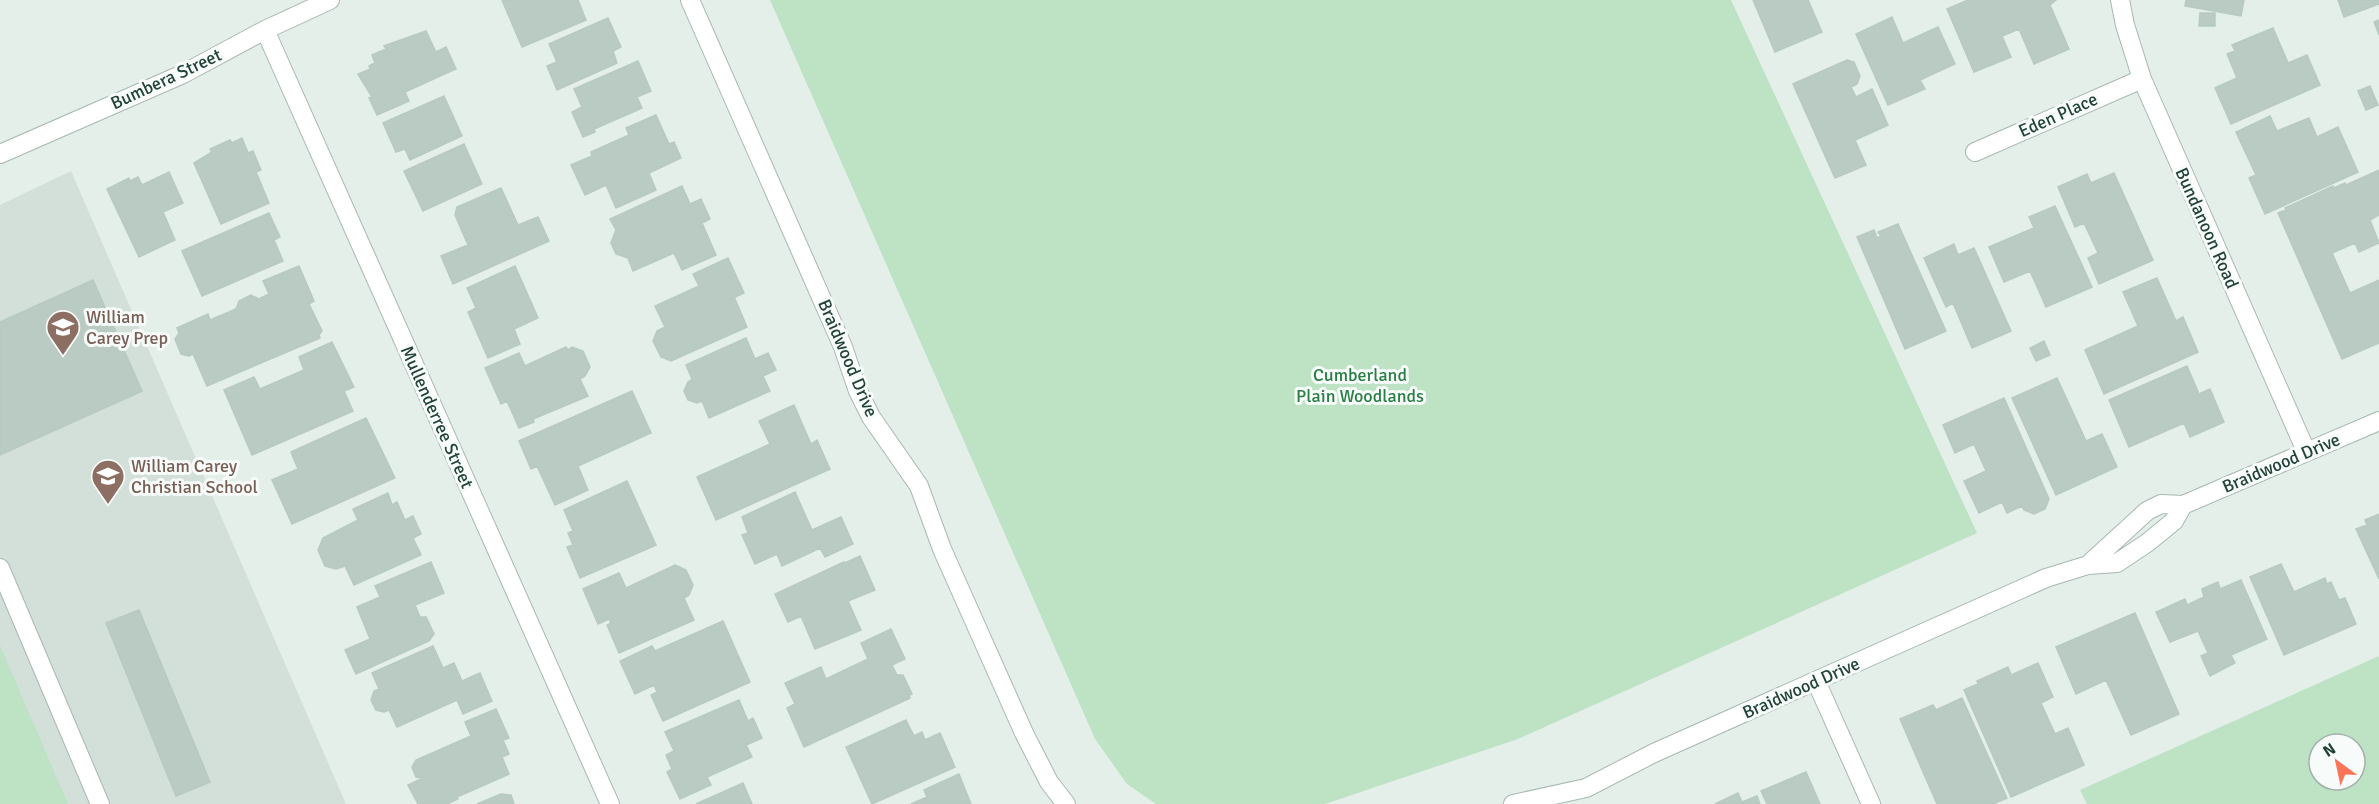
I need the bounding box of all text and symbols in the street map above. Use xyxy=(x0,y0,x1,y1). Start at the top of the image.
street label: Bumbera Street xyxy=(107,44,225,114)
street label: Eden Place xyxy=(2015,88,2101,142)
street label: Bundanoon Road xyxy=(2170,164,2244,292)
street label: Braidwood Drive xyxy=(813,296,883,420)
place label: William Carey Prep xyxy=(86,306,168,349)
school or university icon: William Carey Prep xyxy=(45,309,81,356)
street label: Mullenderree Street xyxy=(396,342,478,492)
park label: Cumberland Plain Woodlands xyxy=(1296,364,1424,407)
street label: Braidwood Drive xyxy=(2219,428,2343,498)
place label: William Carey Christian School xyxy=(131,455,258,498)
school or university icon: William Carey Christian School xyxy=(90,458,126,505)
street label: Braidwood Drive xyxy=(1739,652,1863,724)
north arrow xyxy=(2307,732,2367,792)
text: N xyxy=(2319,739,2339,762)

